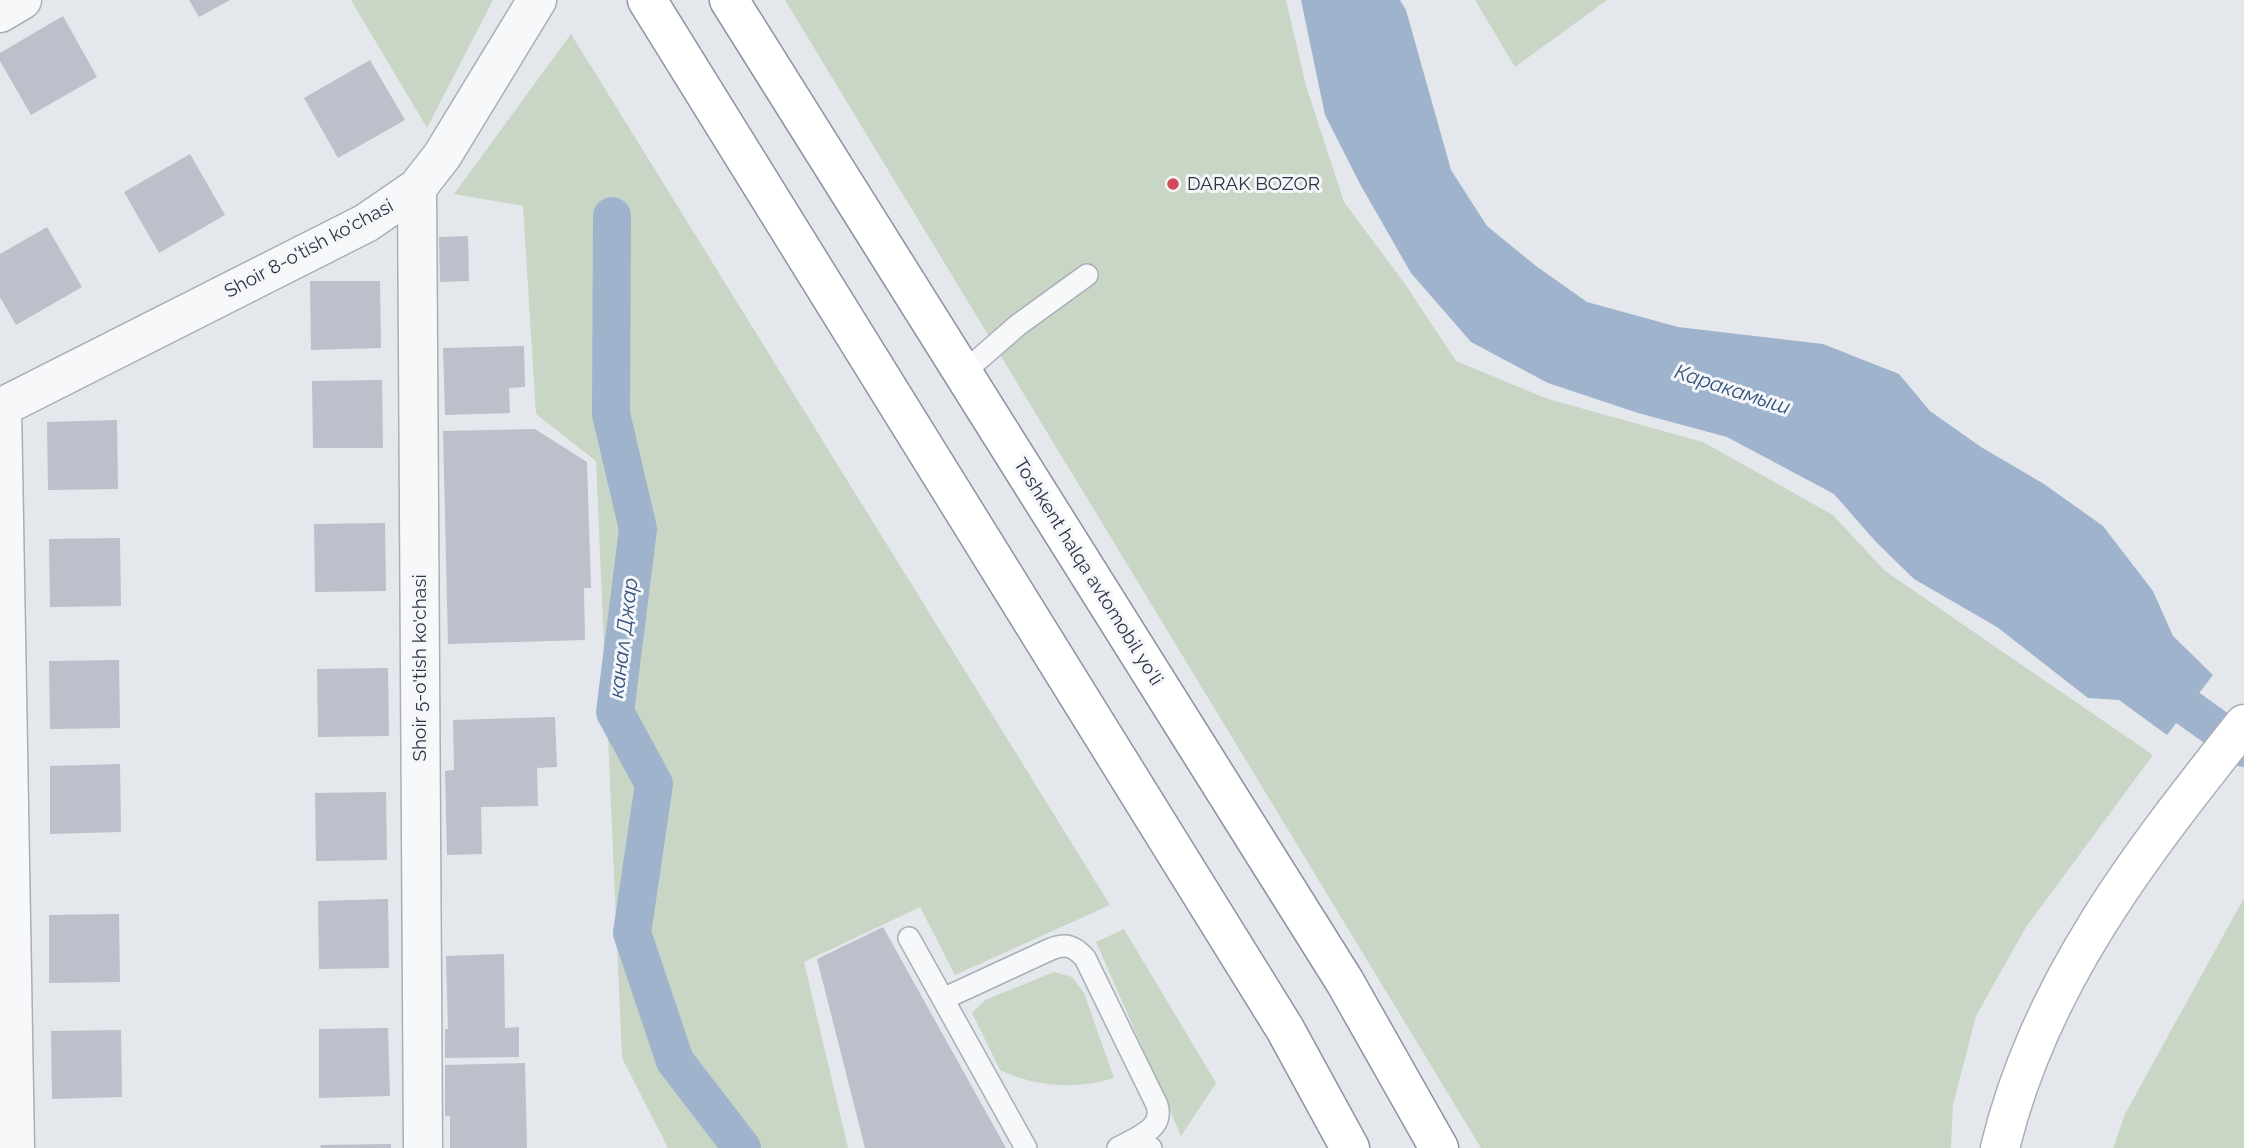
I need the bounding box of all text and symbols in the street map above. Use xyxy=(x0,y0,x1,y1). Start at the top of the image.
place label: DARAK BOZOR xyxy=(1187,173,1320,195)
marker: DARAK BOZOR xyxy=(1165,176,1181,192)
street label: Shoir 8-o'tish ko'chasi xyxy=(221,195,397,303)
water label: Каракамыш xyxy=(1671,360,1793,420)
street label: Toshkent halqa avtomobil yo'li xyxy=(1008,454,1168,690)
street label: Shoir 5-o'tish ko'chasi xyxy=(409,574,431,762)
water label: канал Джар xyxy=(604,576,644,700)

